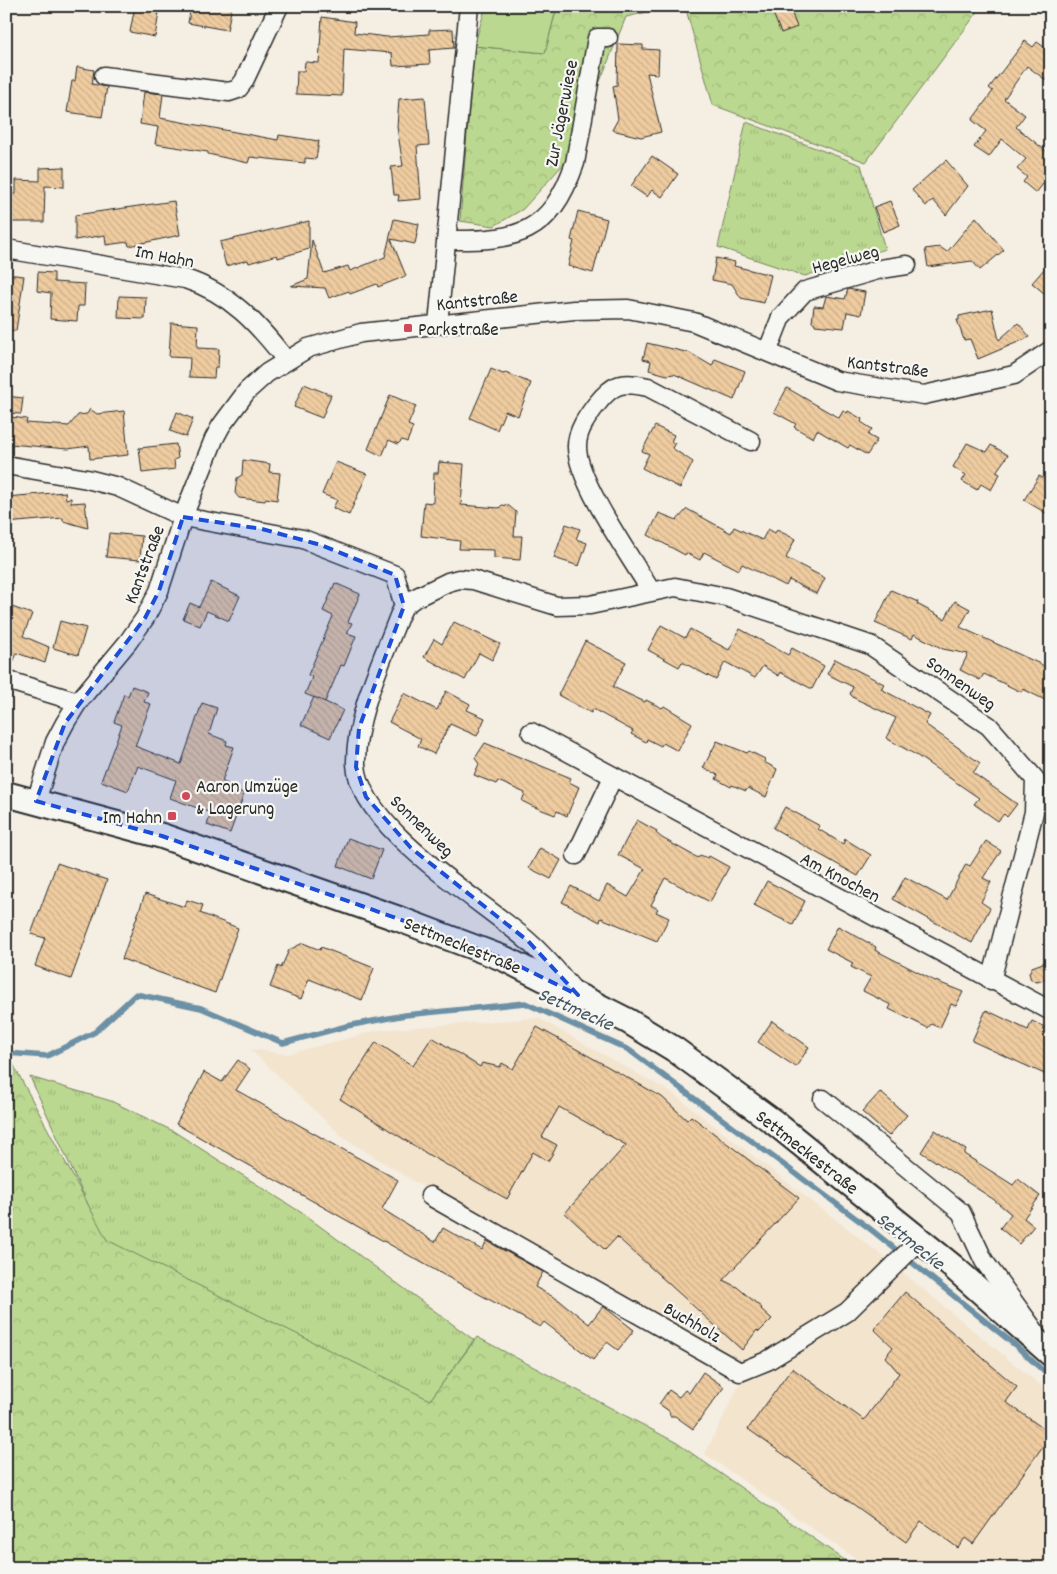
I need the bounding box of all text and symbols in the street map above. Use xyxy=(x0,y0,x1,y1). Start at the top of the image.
street label: Zur Jägerwiese xyxy=(540,58,587,170)
street label: Im Hahn xyxy=(133,240,196,277)
street label: Hegelweg xyxy=(809,240,882,283)
street label: Kantstraße xyxy=(435,285,519,320)
place label: Parkstraße xyxy=(418,318,499,345)
marker: Parkstraße xyxy=(402,322,414,334)
street label: Kantstraße xyxy=(845,350,930,387)
street label: Kantstraße xyxy=(119,522,174,608)
street label: Sonnenweg xyxy=(919,651,1001,719)
place label: Aaron Umzüge & Lagerung xyxy=(196,775,298,824)
marker: Aaron Umzüge & Lagerung xyxy=(180,790,192,802)
street label: Sonnenweg xyxy=(382,790,459,865)
place label: Im Hahn xyxy=(103,806,162,833)
marker: Im Hahn xyxy=(166,810,178,822)
street label: Am Knochen xyxy=(794,847,884,911)
street label: Settmeckestraße xyxy=(399,911,524,983)
water label: Settmecke xyxy=(533,982,618,1040)
street label: Settmeckestraße xyxy=(749,1105,863,1203)
water label: Settmecke xyxy=(869,1207,950,1279)
street label: Buchholz xyxy=(657,1297,725,1351)

